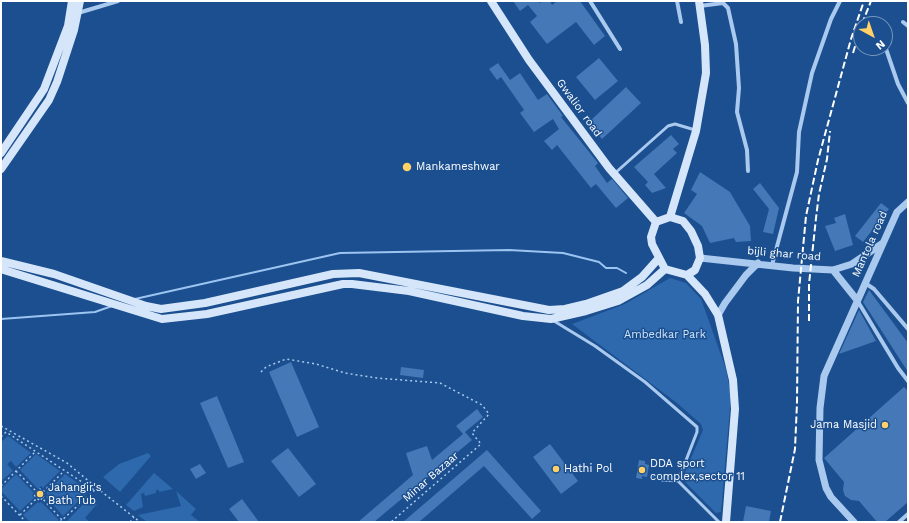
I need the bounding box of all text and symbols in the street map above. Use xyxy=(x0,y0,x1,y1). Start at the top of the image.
north arrow xyxy=(853,16,893,56)
text: N xyxy=(873,37,888,52)
street label: Gwalior road xyxy=(554,76,604,140)
place label: Mankameshwar xyxy=(416,160,500,174)
marker: Mankameshwar xyxy=(401,161,413,173)
street label: Mantola road xyxy=(850,209,890,279)
street label: bijli ghar road xyxy=(747,244,821,264)
park label: Ambedkar Park xyxy=(624,328,706,342)
place label: Jama Masjid xyxy=(810,418,877,432)
marker: Jama Masjid xyxy=(880,420,890,430)
street label: Minar Bazaar xyxy=(400,449,462,505)
place label: DDA sport complex,sector 11 xyxy=(650,457,745,483)
place label: Hathi Pol xyxy=(564,462,613,476)
marker: Hathi Pol xyxy=(551,464,561,474)
marker: DDA sport complex,sector 11 xyxy=(637,465,647,475)
place label: Jahangir's Bath Tub xyxy=(48,481,102,507)
marker: Jahangir's Bath Tub xyxy=(35,489,45,499)

